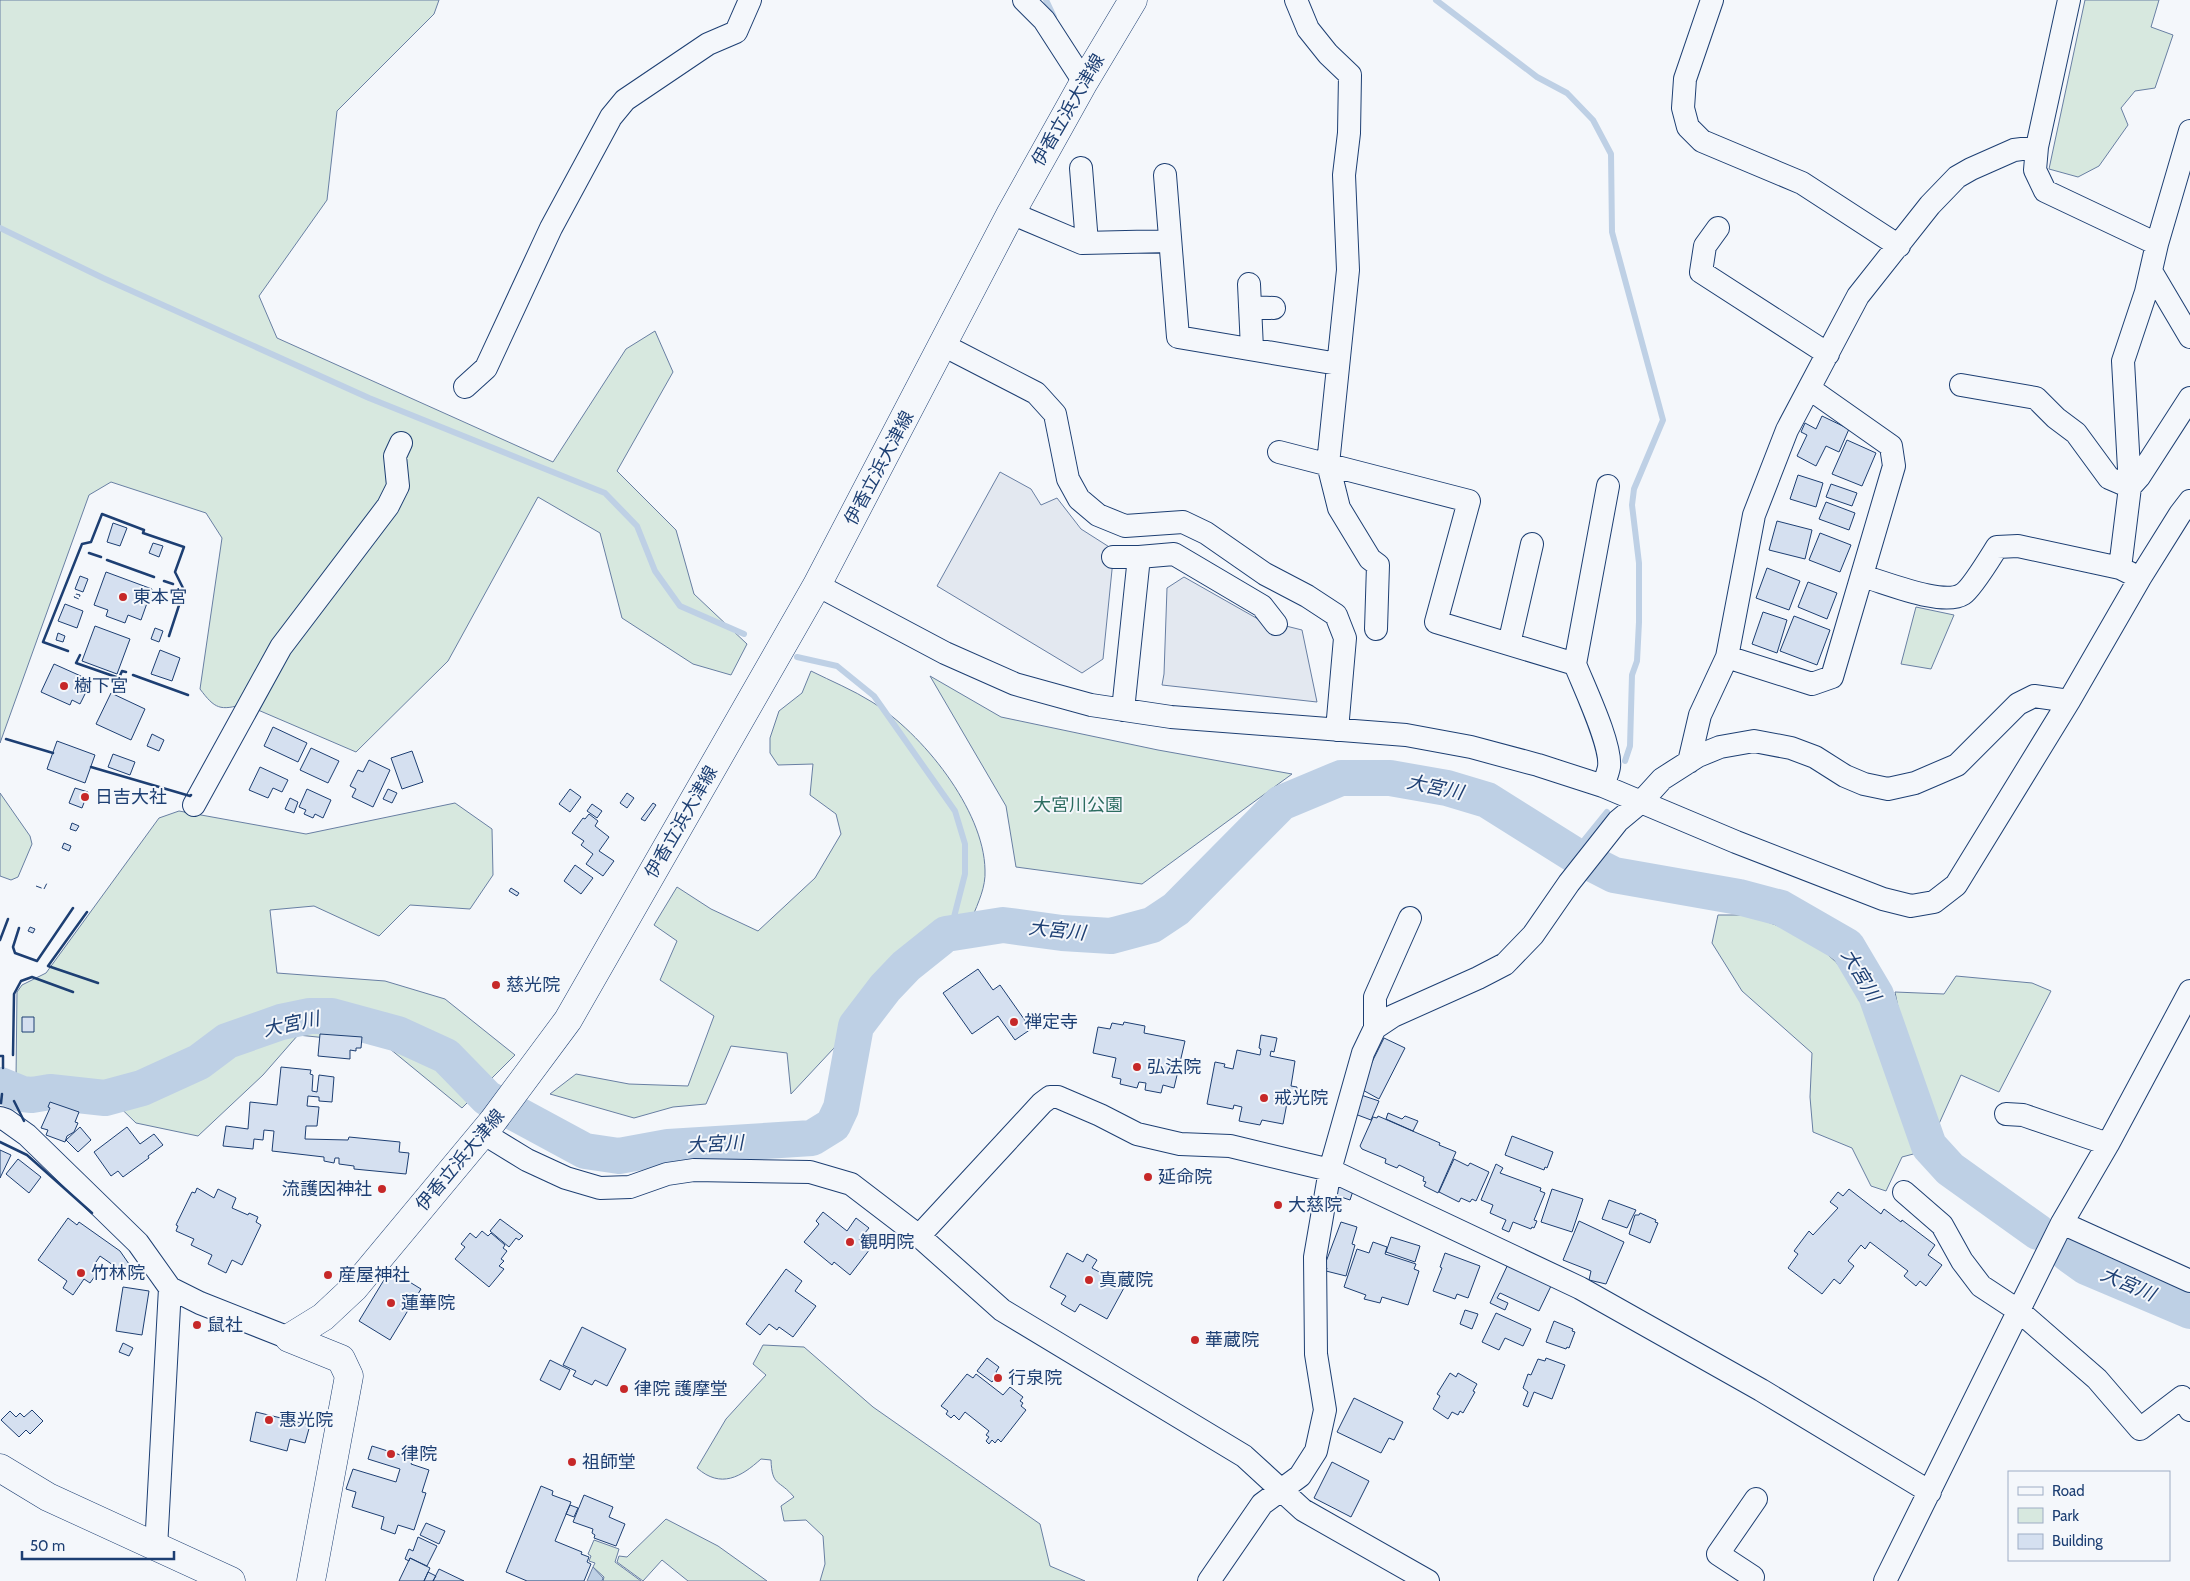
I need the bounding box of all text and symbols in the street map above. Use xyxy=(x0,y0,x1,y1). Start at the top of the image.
street label: 伊香立浜大津線 xyxy=(1027,50,1109,170)
street label: 伊香立浜大津線 xyxy=(840,407,918,529)
place label: 東本宮 xyxy=(133,586,187,608)
marker: 東本宮 xyxy=(117,591,129,603)
place label: 樹下宮 xyxy=(74,675,128,697)
marker: 樹下宮 xyxy=(58,680,70,692)
street label: 伊香立浜大津線 xyxy=(640,762,722,882)
water label: 大宮川 xyxy=(1405,770,1467,805)
place label: 日吉大社 xyxy=(95,786,167,808)
marker: 日吉大社 xyxy=(79,791,91,803)
park label: 大宮川公園 xyxy=(1033,794,1123,816)
water label: 大宮川 xyxy=(1027,916,1089,945)
water label: 大宮川 xyxy=(1836,945,1887,1007)
place label: 慈光院 xyxy=(506,974,560,996)
marker: 慈光院 xyxy=(490,979,502,991)
water label: 大宮川 xyxy=(261,1006,323,1041)
place label: 禅定寺 xyxy=(1024,1011,1078,1033)
marker: 禅定寺 xyxy=(1008,1016,1020,1028)
place label: 弘法院 xyxy=(1147,1056,1201,1078)
marker: 弘法院 xyxy=(1131,1061,1143,1073)
place label: 戒光院 xyxy=(1274,1087,1328,1109)
marker: 戒光院 xyxy=(1258,1092,1270,1104)
street label: 伊香立浜大津線 xyxy=(411,1105,509,1215)
water label: 大宮川 xyxy=(686,1131,746,1157)
place label: 延命院 xyxy=(1158,1166,1212,1188)
marker: 延命院 xyxy=(1142,1171,1154,1183)
place label: 流護因神社 xyxy=(282,1178,372,1200)
marker: 流護因神社 xyxy=(376,1183,388,1195)
place label: 大慈院 xyxy=(1288,1194,1342,1216)
marker: 大慈院 xyxy=(1272,1199,1284,1211)
place label: 観明院 xyxy=(860,1231,914,1253)
marker: 観明院 xyxy=(844,1236,856,1248)
place label: 竹林院 xyxy=(91,1262,145,1284)
water label: 大宮川 xyxy=(2097,1262,2161,1307)
place label: 産屋神社 xyxy=(338,1264,410,1286)
marker: 竹林院 xyxy=(75,1267,87,1279)
marker: 産屋神社 xyxy=(322,1269,334,1281)
place label: 真蔵院 xyxy=(1099,1269,1153,1291)
marker: 真蔵院 xyxy=(1083,1274,1095,1286)
place label: 蓮華院 xyxy=(401,1292,455,1314)
marker: 蓮華院 xyxy=(385,1297,397,1309)
place label: 鼠社 xyxy=(207,1314,243,1336)
marker: 鼠社 xyxy=(191,1319,203,1331)
place label: 華蔵院 xyxy=(1205,1329,1259,1351)
marker: 華蔵院 xyxy=(1189,1334,1201,1346)
place label: 行泉院 xyxy=(1008,1367,1062,1389)
marker: 行泉院 xyxy=(992,1372,1004,1384)
place label: 律院 護摩堂 xyxy=(634,1378,728,1400)
marker: 律院 護摩堂 xyxy=(618,1383,630,1395)
place label: 惠光院 xyxy=(279,1409,333,1431)
marker: 惠光院 xyxy=(263,1414,275,1426)
place label: 律院 xyxy=(401,1443,437,1465)
marker: 律院 xyxy=(385,1448,397,1460)
place label: 祖師堂 xyxy=(582,1451,636,1473)
marker: 祖師堂 xyxy=(566,1456,578,1468)
legend xyxy=(2008,1471,2170,1561)
text: Road xyxy=(2052,1482,2085,1500)
text: Park xyxy=(2052,1507,2079,1525)
scale bar xyxy=(22,1528,175,1560)
text: Building xyxy=(2052,1532,2103,1550)
text: 50 m xyxy=(30,1537,65,1555)

